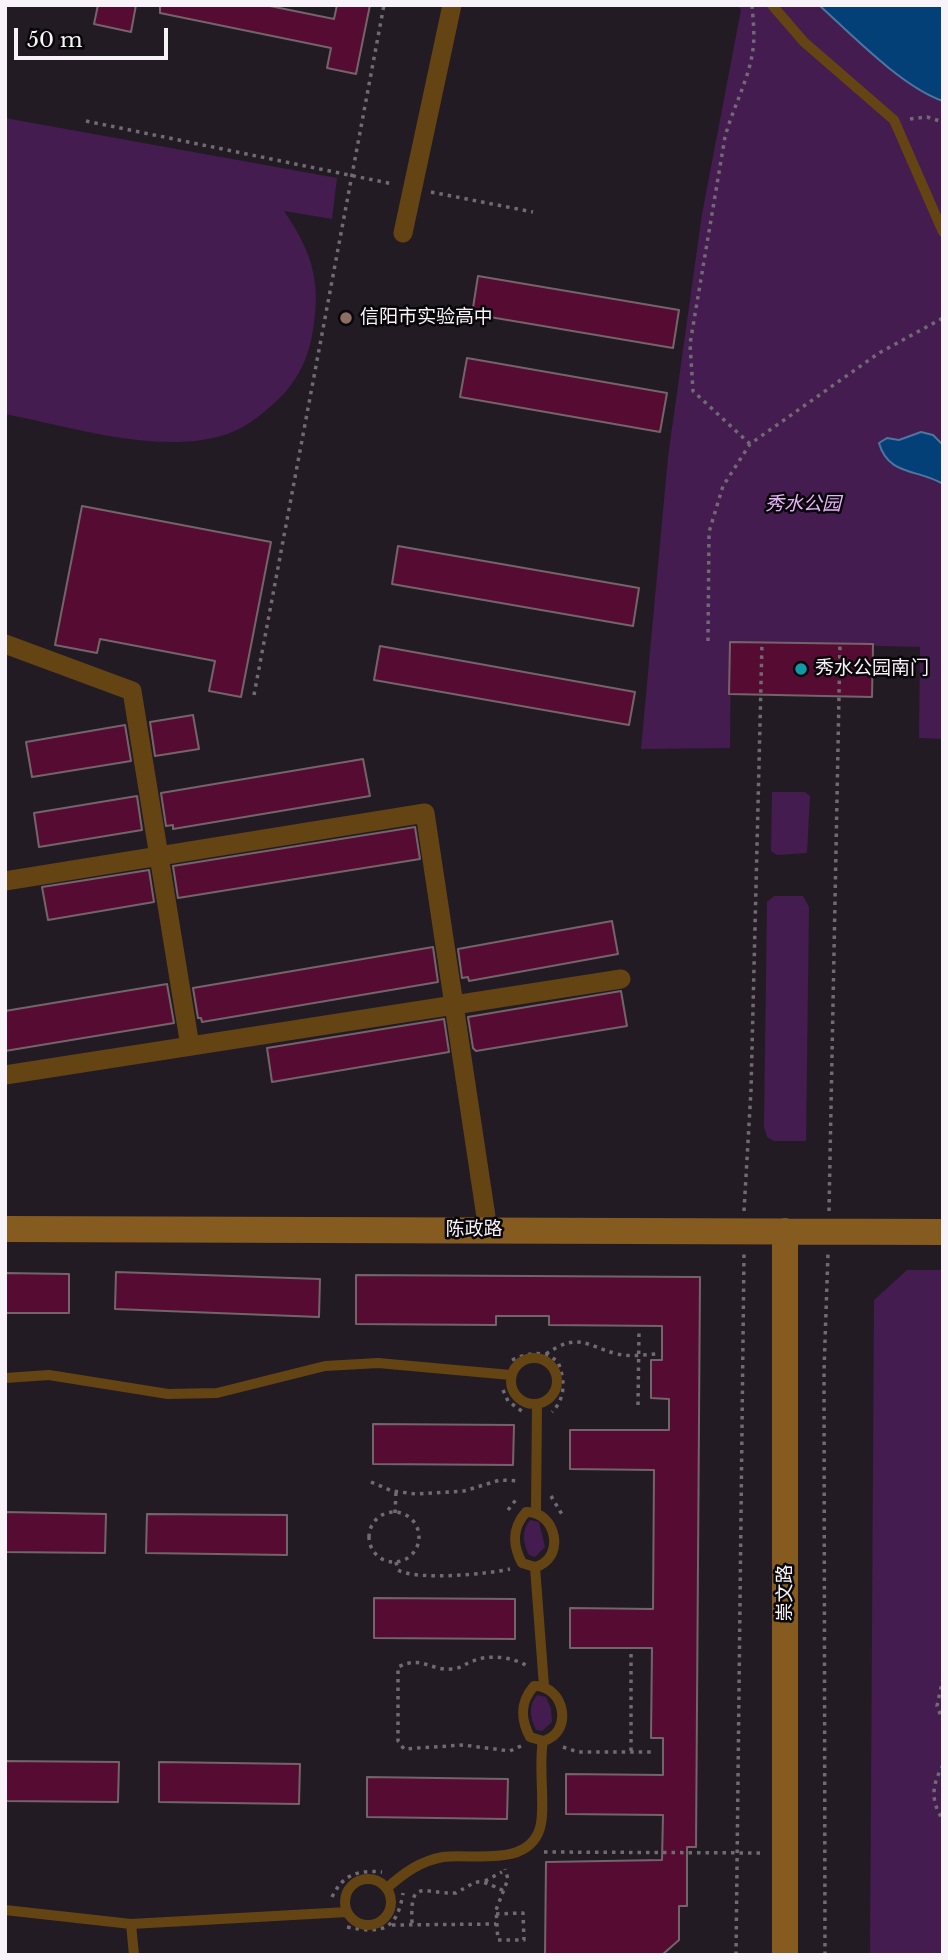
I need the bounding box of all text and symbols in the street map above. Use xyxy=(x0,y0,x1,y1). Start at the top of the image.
scale bar xyxy=(18,14,172,58)
text: 50 m xyxy=(27,27,82,53)
place label: 信阳市实验高中 xyxy=(360,307,493,329)
marker: 信阳市实验高中 xyxy=(338,310,354,326)
park label: 秀水公园 xyxy=(765,494,841,516)
place label: 秀水公园南门 xyxy=(815,658,929,680)
marker: 秀水公园南门 xyxy=(793,661,809,677)
street label: 陈政路 xyxy=(446,1219,502,1241)
street label: 崇文路 xyxy=(775,1565,797,1621)

